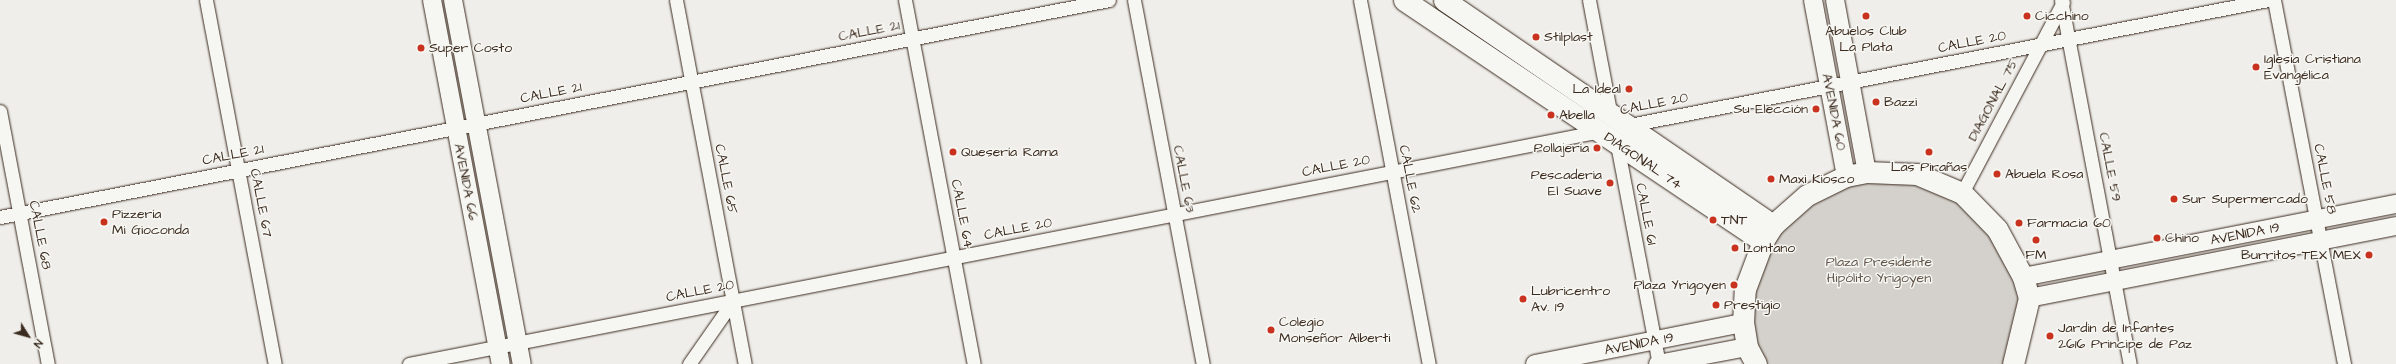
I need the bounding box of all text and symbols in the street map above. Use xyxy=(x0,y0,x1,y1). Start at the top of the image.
place label: Cicchino xyxy=(2035,8,2089,24)
marker: Abuelos Club La Plata xyxy=(1861,11,1871,21)
marker: Cicchino xyxy=(2022,11,2032,21)
street label: CALLE 21 xyxy=(837,17,901,45)
place label: Abuelos Club La Plata xyxy=(1825,23,1907,56)
street label: CALLE 20 xyxy=(1937,27,2007,57)
place label: Stilplast xyxy=(1544,29,1593,45)
marker: Stilplast xyxy=(1531,32,1541,42)
place label: Super Costo xyxy=(429,40,512,56)
marker: Super Costo xyxy=(416,43,426,53)
place label: Iglesia Cristiana Evangélica xyxy=(2264,51,2361,84)
street label: DIAGONAL 75 xyxy=(1964,56,2022,144)
marker: Iglesia Cristiana Evangélica xyxy=(2251,62,2261,72)
street label: AVENIDA 60 xyxy=(1818,72,1850,152)
street label: CALLE 21 xyxy=(519,79,583,107)
place label: La Ideal xyxy=(1572,81,1621,97)
marker: La Ideal xyxy=(1624,84,1634,94)
street label: CALLE 20 xyxy=(1619,89,1689,119)
place label: Bazzi xyxy=(1884,94,1917,110)
marker: Bazzi xyxy=(1871,97,1881,107)
place label: Su Elección xyxy=(1734,101,1808,117)
marker: Su Elección xyxy=(1811,104,1821,114)
place label: Abella xyxy=(1559,107,1595,123)
marker: Abella xyxy=(1546,110,1556,120)
street label: DIAGONAL 74 xyxy=(1601,129,1685,193)
street label: CALLE 59 xyxy=(2095,131,2125,203)
place label: Pollajería xyxy=(1534,140,1589,156)
street label: CALLE 21 xyxy=(201,141,265,169)
street label: AVENIDA 66 xyxy=(450,142,482,222)
street label: CALLE 58 xyxy=(2310,142,2340,216)
street label: CALLE 65 xyxy=(711,143,741,215)
marker: Pollajería xyxy=(1592,143,1602,153)
place label: Quesería Rama xyxy=(961,144,1058,160)
street label: CALLE 63 xyxy=(1169,144,1199,214)
street label: CALLE 62 xyxy=(1395,144,1425,214)
marker: Quesería Rama xyxy=(948,147,958,157)
marker: Las Pirañas xyxy=(1924,147,1934,157)
street label: CALLE 20 xyxy=(1301,151,1371,181)
place label: Las Pirañas xyxy=(1891,159,1967,175)
place label: Abuela Rosa xyxy=(2005,166,2083,182)
street label: CALLE 67 xyxy=(246,167,276,239)
place label: Pescaderia El Suave xyxy=(1531,167,1602,200)
marker: Abuela Rosa xyxy=(1992,169,2002,179)
place label: Maxi Kiosco xyxy=(1779,171,1854,187)
marker: Maxi Kiosco xyxy=(1766,174,1776,184)
street label: CALLE 64 xyxy=(947,178,977,250)
marker: Pescaderia El Suave xyxy=(1605,178,1615,188)
street label: CALLE 61 xyxy=(1632,182,1660,246)
place label: Sur Supermercado xyxy=(2182,191,2308,207)
marker: Sur Supermercado xyxy=(2169,194,2179,204)
street label: CALLE 68 xyxy=(25,199,55,271)
place label: Pizzería Mi Gioconda xyxy=(112,206,189,238)
place label: TNT xyxy=(1721,212,1747,228)
street label: CALLE 20 xyxy=(983,214,1053,244)
marker: TNT xyxy=(1708,215,1718,225)
place label: Farmacia 60 xyxy=(2027,215,2111,231)
marker: Pizzería Mi Gioconda xyxy=(99,217,109,227)
marker: Farmacia 60 xyxy=(2014,218,2024,228)
street label: AVENIDA 19 xyxy=(2209,219,2281,249)
place label: Chino xyxy=(2165,230,2199,246)
marker: Chino xyxy=(2152,233,2162,243)
marker: FM xyxy=(2031,235,2041,245)
place label: Lontano xyxy=(1743,240,1795,256)
marker: Lontano xyxy=(1730,243,1740,253)
place label: FM xyxy=(2025,247,2047,263)
place label: Burritos TEX MEX xyxy=(2241,247,2361,263)
marker: Burritos TEX MEX xyxy=(2364,250,2374,260)
park label: Plaza Presidente Hipólito Yrigoyen xyxy=(1826,254,1932,286)
street label: CALLE 20 xyxy=(665,276,735,306)
place label: Plaza Yrigoyen xyxy=(1633,277,1726,293)
marker: Plaza Yrigoyen xyxy=(1729,280,1739,290)
place label: Lubricentro Av. 19 xyxy=(1531,283,1610,316)
marker: Lubricentro Av. 19 xyxy=(1518,294,1528,304)
place label: Prestigio xyxy=(1724,297,1780,313)
marker: Prestigio xyxy=(1711,300,1721,310)
place label: Colegio Monseñor Alberti xyxy=(1279,314,1390,346)
north arrow xyxy=(8,316,48,356)
place label: Jardin de Infantes 2616 Principe de Paz xyxy=(2058,320,2192,352)
marker: Colegio Monseñor Alberti xyxy=(1266,325,1276,335)
street label: AVENIDA 19 xyxy=(1603,329,1675,359)
marker: Jardin de Infantes 2616 Principe de Paz xyxy=(2045,331,2055,341)
text: N xyxy=(30,336,46,351)

